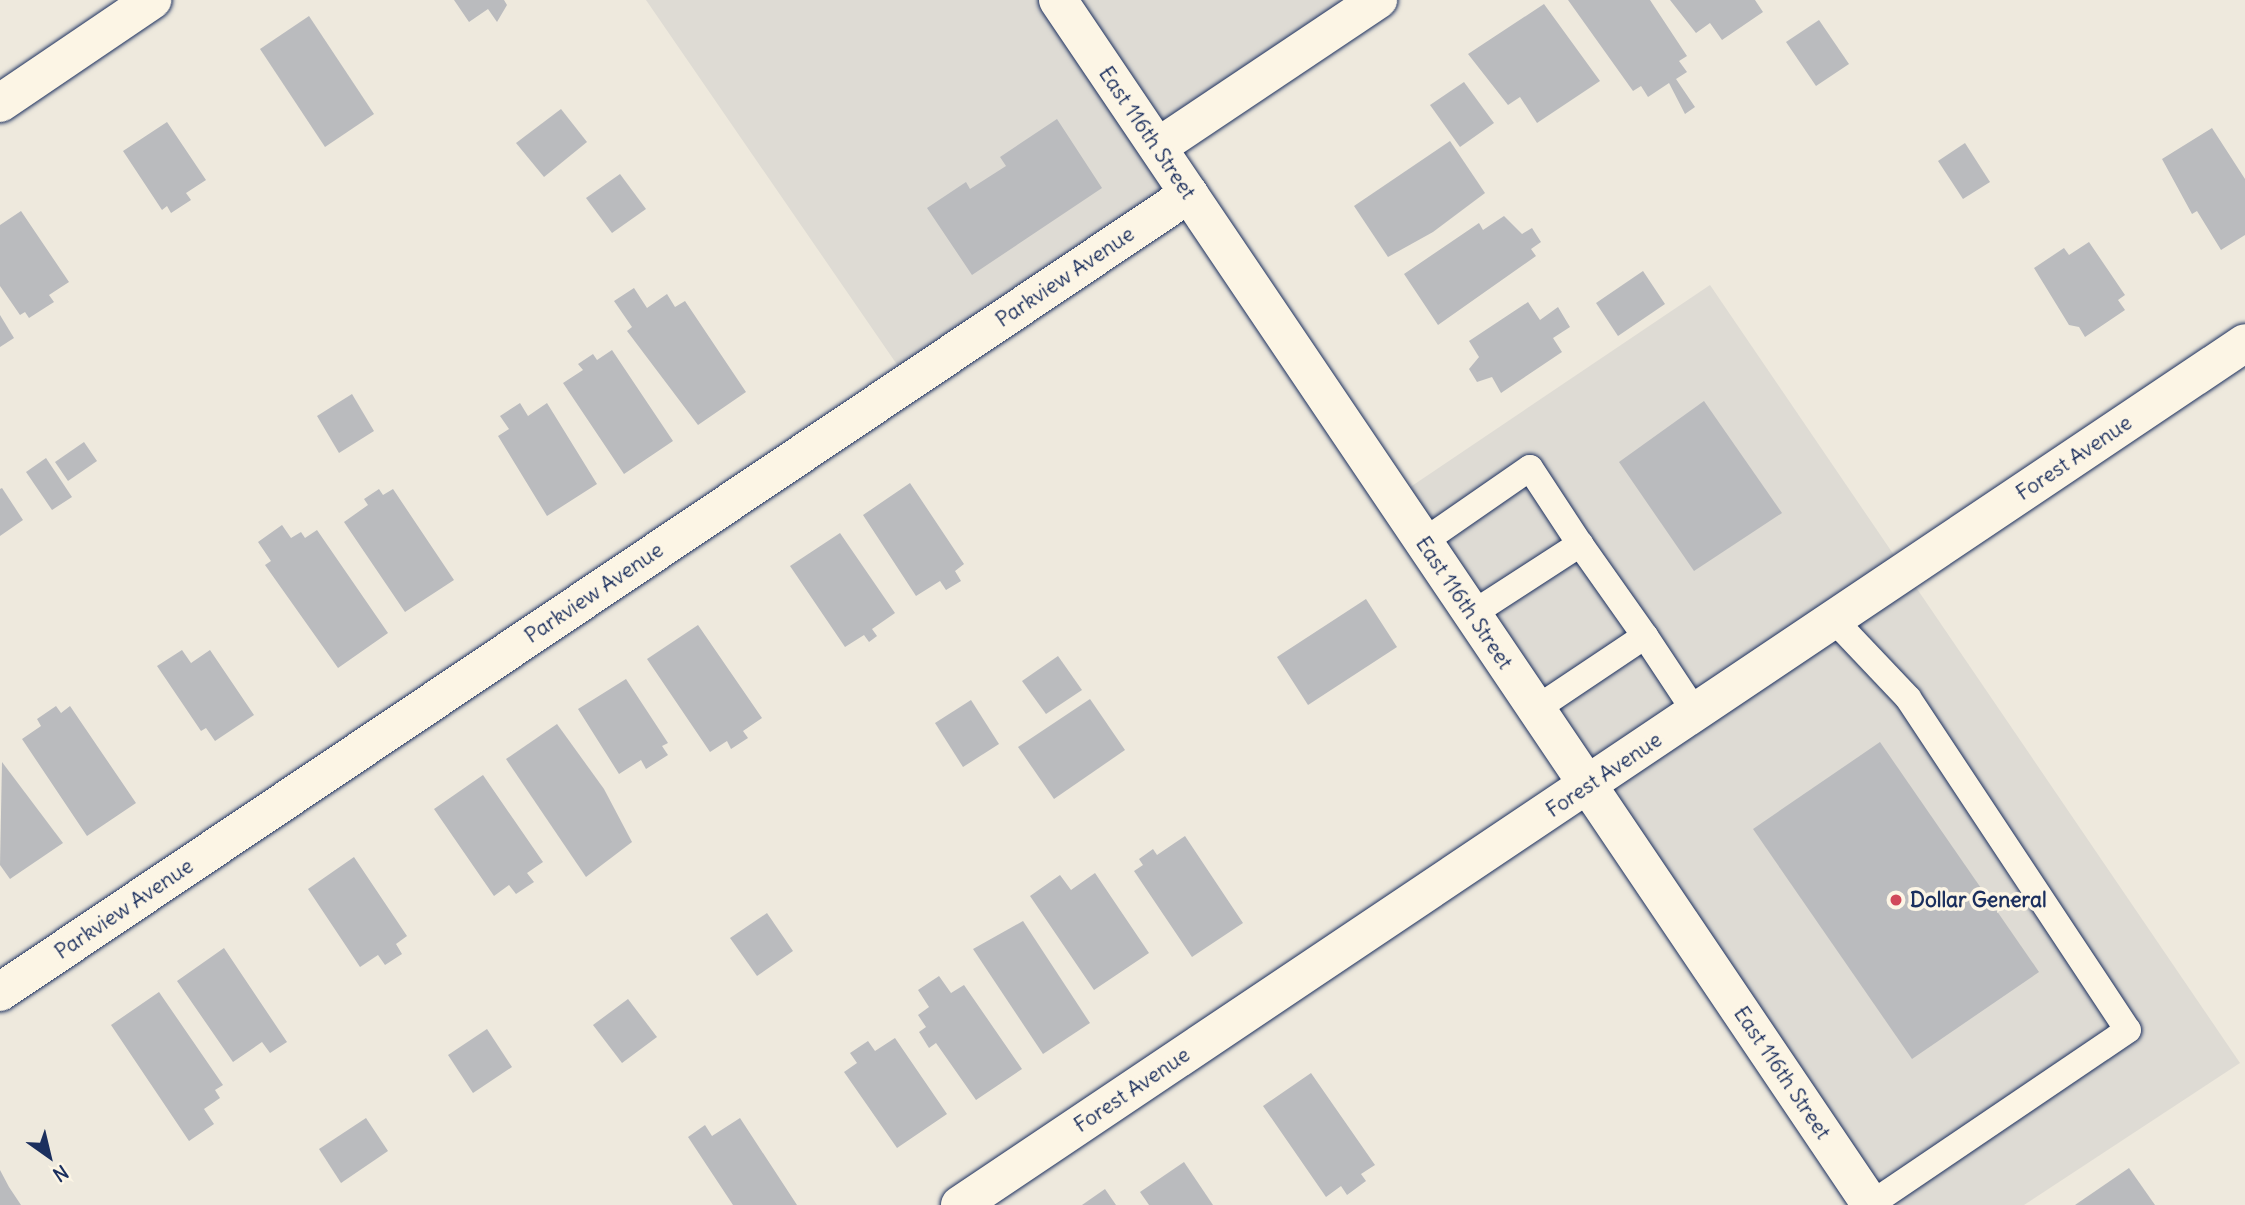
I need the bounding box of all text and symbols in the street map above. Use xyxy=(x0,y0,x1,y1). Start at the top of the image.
street label: East 116th Street xyxy=(1093,62,1201,204)
street label: Parkview Avenue xyxy=(991,221,1139,333)
street label: Forest Avenue xyxy=(2011,410,2137,506)
street label: East 116th Street xyxy=(1410,532,1518,674)
street label: Parkview Avenue xyxy=(520,537,668,649)
street label: Forest Avenue xyxy=(1541,727,1667,823)
street label: Parkview Avenue xyxy=(50,853,198,965)
place label: Dollar General xyxy=(1910,887,2047,913)
marker: Dollar General xyxy=(1888,892,1904,908)
street label: East 116th Street xyxy=(1728,1002,1836,1144)
street label: Forest Avenue xyxy=(1069,1042,1195,1138)
north arrow xyxy=(14,1121,84,1191)
text: N xyxy=(49,1160,73,1187)

